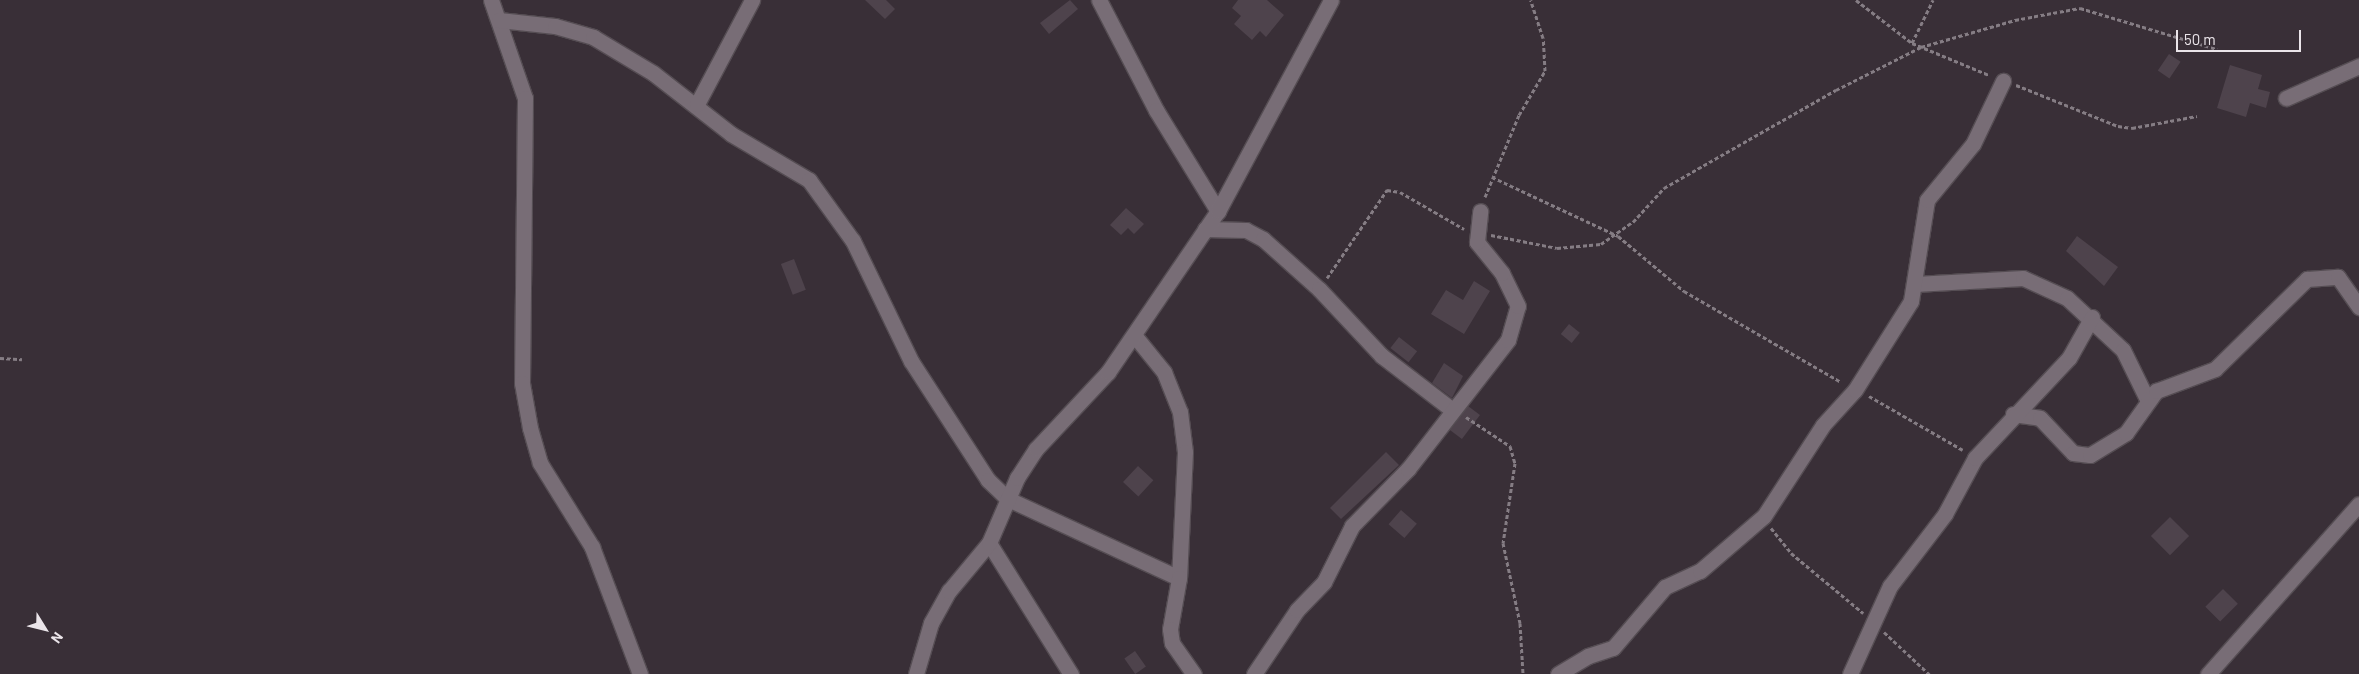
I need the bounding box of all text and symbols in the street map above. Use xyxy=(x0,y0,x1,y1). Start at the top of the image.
scale bar xyxy=(2179,20,2304,52)
text: 50 m xyxy=(2184,30,2216,48)
north arrow xyxy=(20,604,70,654)
text: N xyxy=(48,629,67,647)

